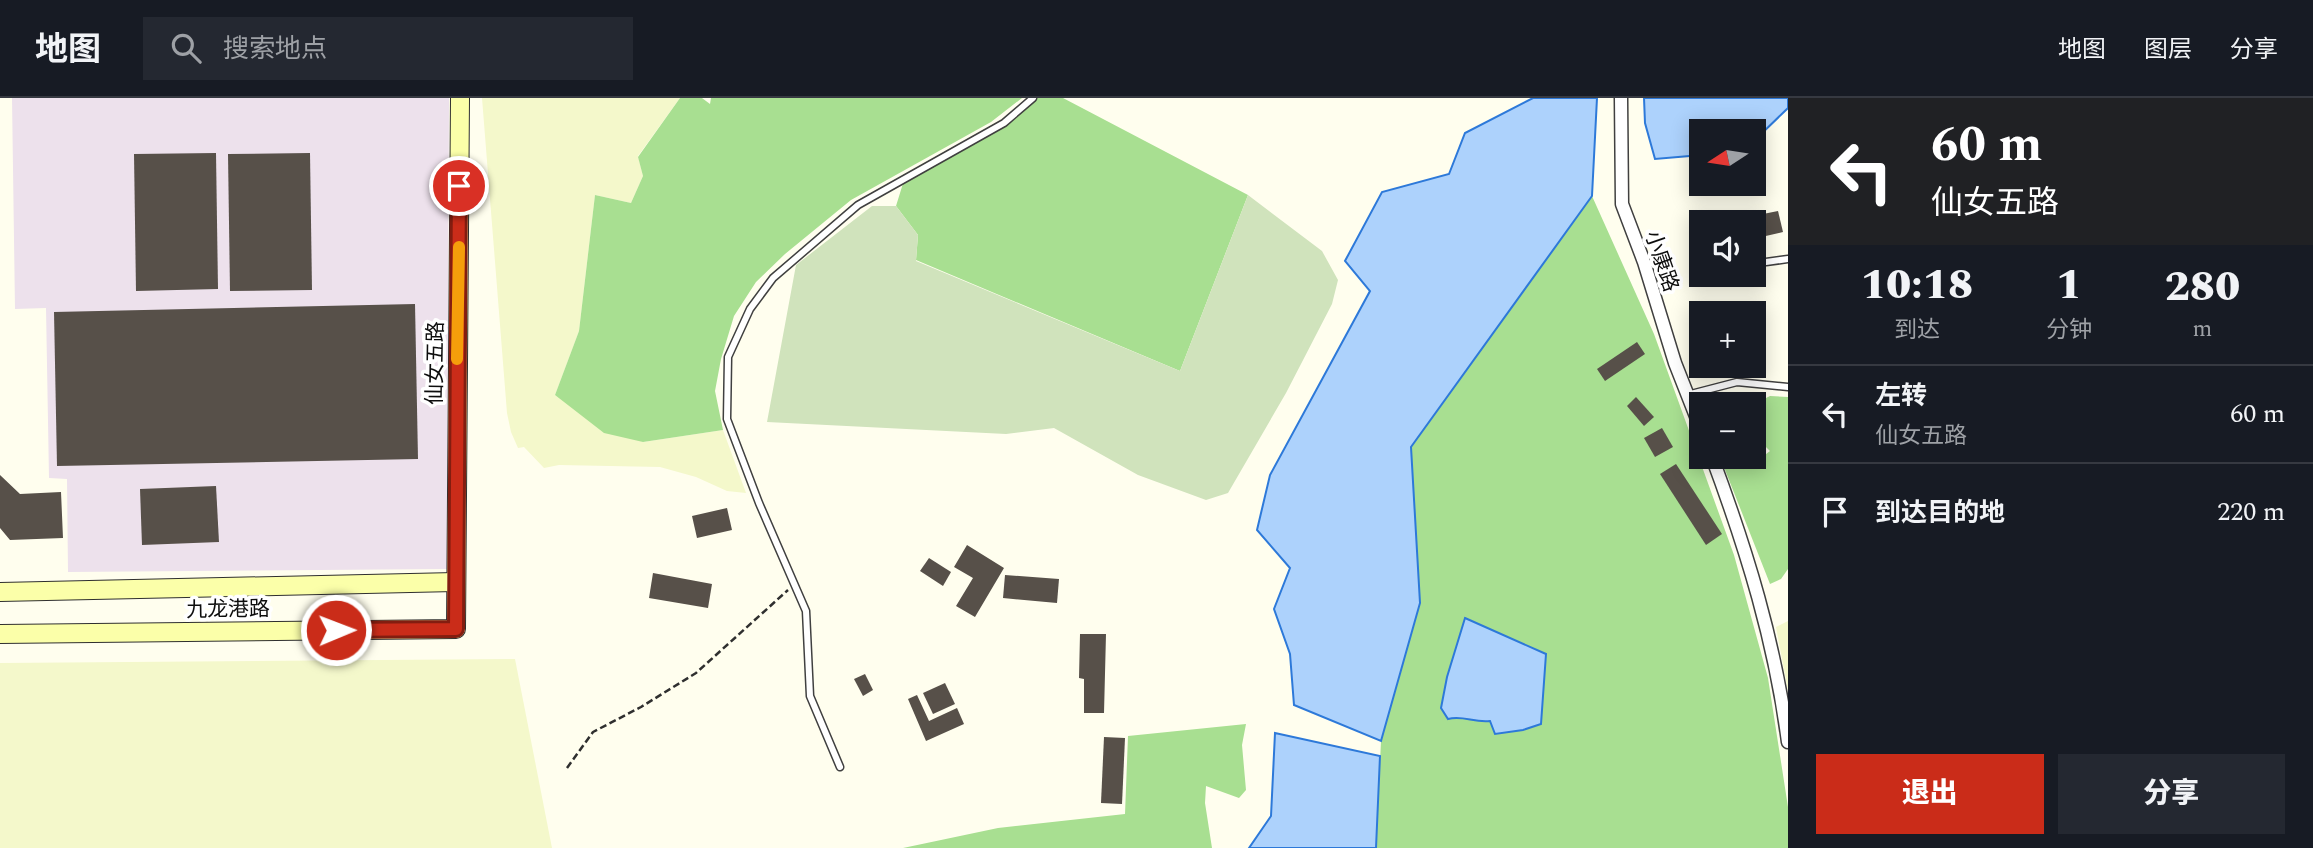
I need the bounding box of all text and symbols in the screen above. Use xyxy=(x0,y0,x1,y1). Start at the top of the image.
search box xyxy=(143,17,633,80)
text: 地图 xyxy=(35,25,101,75)
icon: search xyxy=(167,29,205,67)
text: 搜索地点 xyxy=(223,29,327,69)
text: 地图 xyxy=(2058,32,2106,68)
text: 图层 xyxy=(2144,32,2192,68)
text: 分享 xyxy=(2230,32,2278,68)
text: 60 m xyxy=(1931,108,2042,183)
north arrow xyxy=(1689,119,1766,196)
map controls xyxy=(1689,119,1766,469)
icon: left xyxy=(1816,126,1907,217)
pin xyxy=(429,156,489,216)
icon: arrive xyxy=(440,167,478,205)
text: 仙女五路 xyxy=(1931,179,2059,228)
button: sound xyxy=(1689,210,1766,287)
street label: 小康路 xyxy=(1636,226,1686,296)
text: 10:18 xyxy=(1861,254,1973,317)
text: 1 xyxy=(2056,254,2082,317)
text: 280 xyxy=(2165,256,2240,319)
button: + xyxy=(1689,301,1766,378)
text: m xyxy=(2193,312,2212,347)
text: 到达 xyxy=(1894,313,1940,348)
text: 分钟 xyxy=(2046,313,2092,348)
street label: 仙女五路 xyxy=(419,321,453,405)
text: 左转 xyxy=(1875,376,1927,416)
button: − xyxy=(1689,392,1766,469)
text: 60 m xyxy=(2230,394,2285,434)
icon: left xyxy=(1816,395,1854,433)
text: 仙女五路 xyxy=(1875,419,1967,454)
text: 220 m xyxy=(2217,492,2285,532)
icon: arrive xyxy=(1816,493,1854,531)
text: 到达目的地 xyxy=(1875,493,2005,533)
street label: 九龙港路 xyxy=(186,593,270,627)
position arrow xyxy=(299,593,373,667)
button: 退出 xyxy=(1816,754,2044,834)
button: 分享 xyxy=(2058,754,2285,834)

